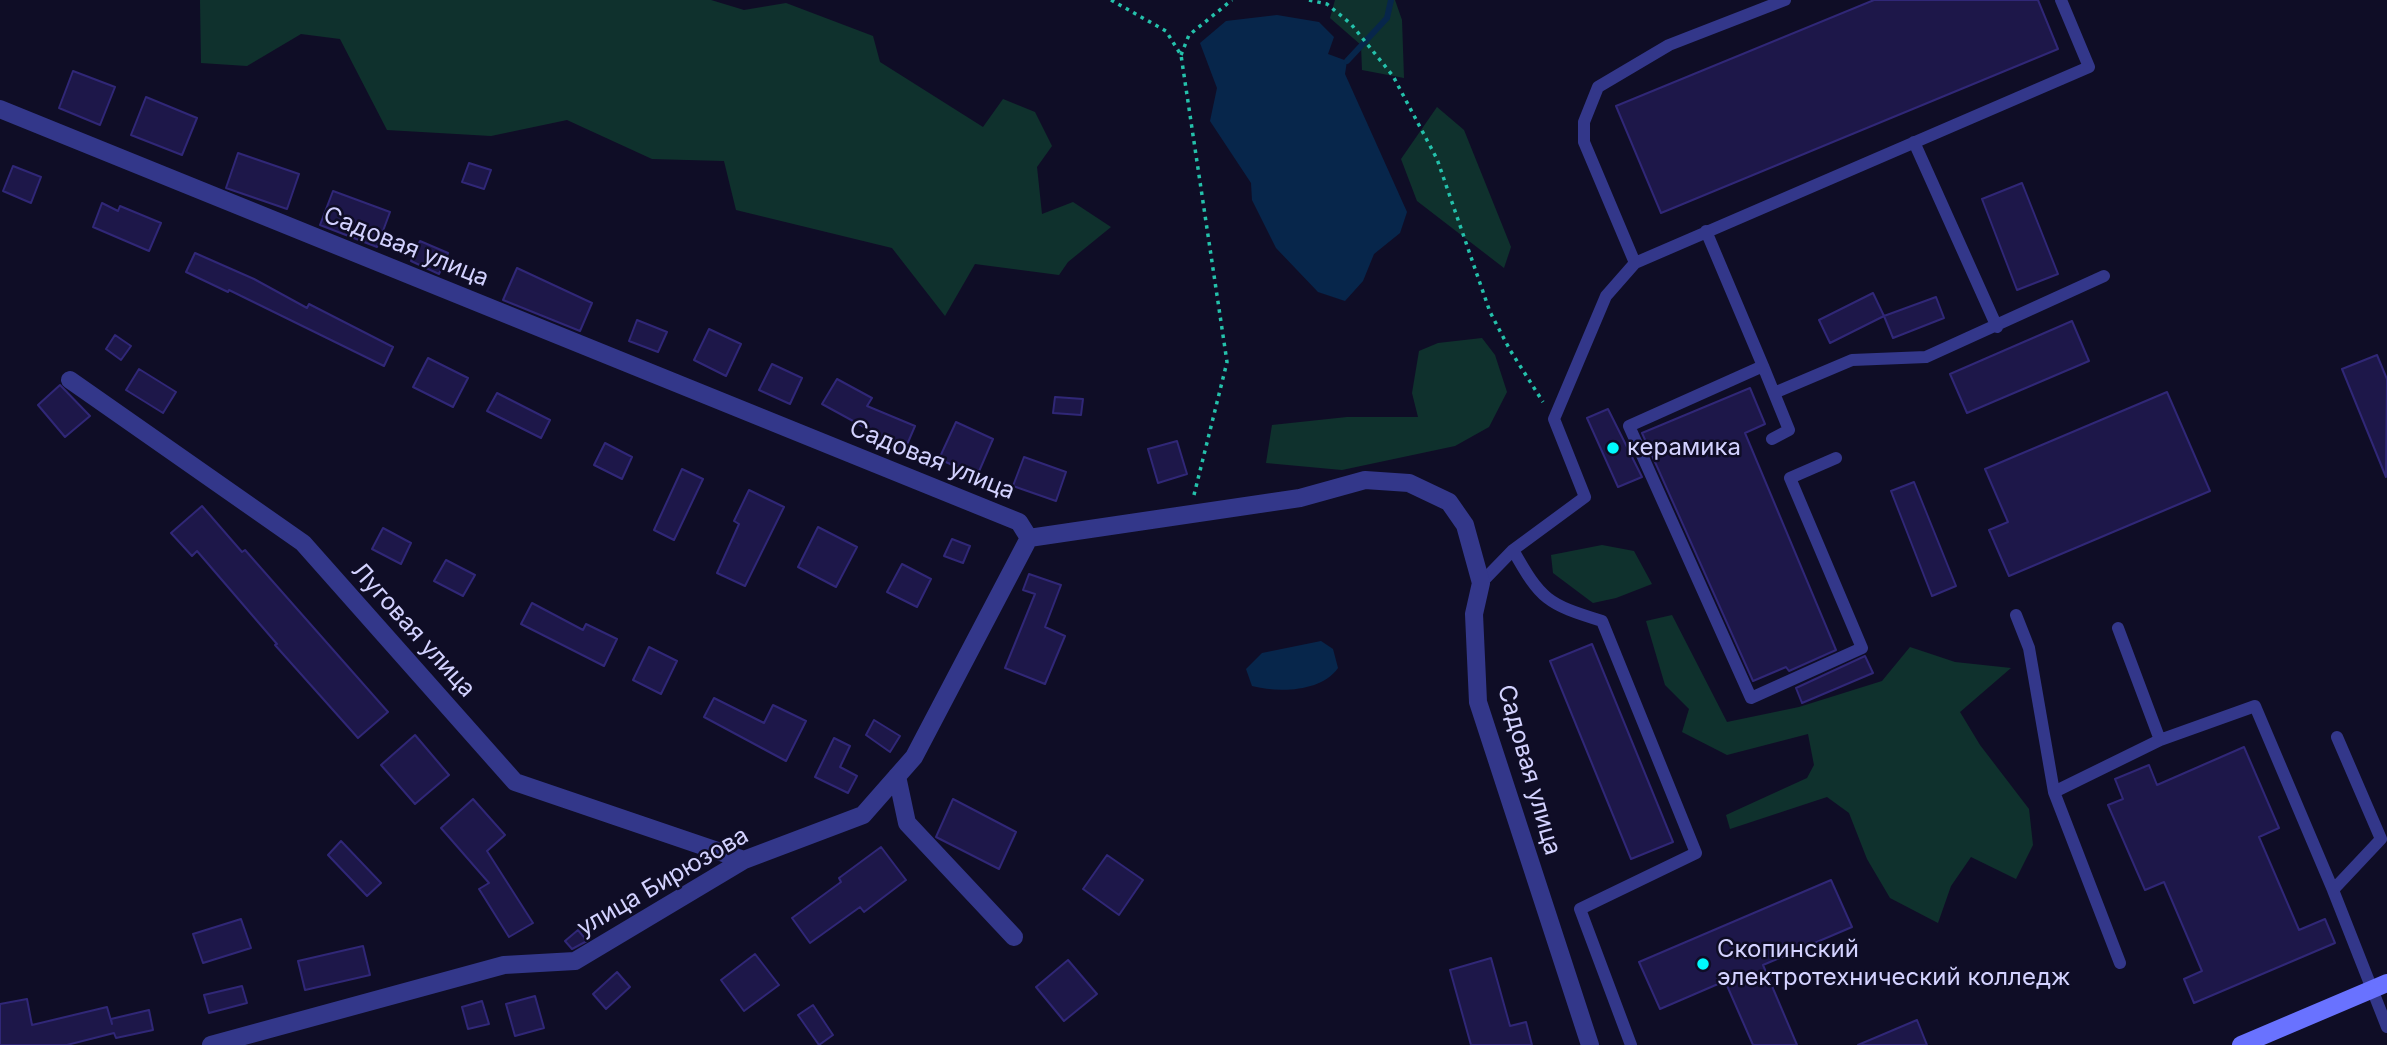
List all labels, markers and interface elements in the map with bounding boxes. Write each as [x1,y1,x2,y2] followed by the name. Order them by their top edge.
[319,201,493,293] street label: Садовая улица
[845,414,1019,506] street label: Садовая улица
[1627,434,1741,462] place label: керамика
[1605,440,1621,456] marker: керамика
[345,557,481,703] street label: Луговая улица
[1491,682,1567,858] street label: Садовая улица
[572,821,754,943] street label: улица Бирюзова
[1717,936,2070,992] place label: Скопинский электротехнический колледж
[1695,956,1711,972] marker: Скопинский электротехнический колледж

